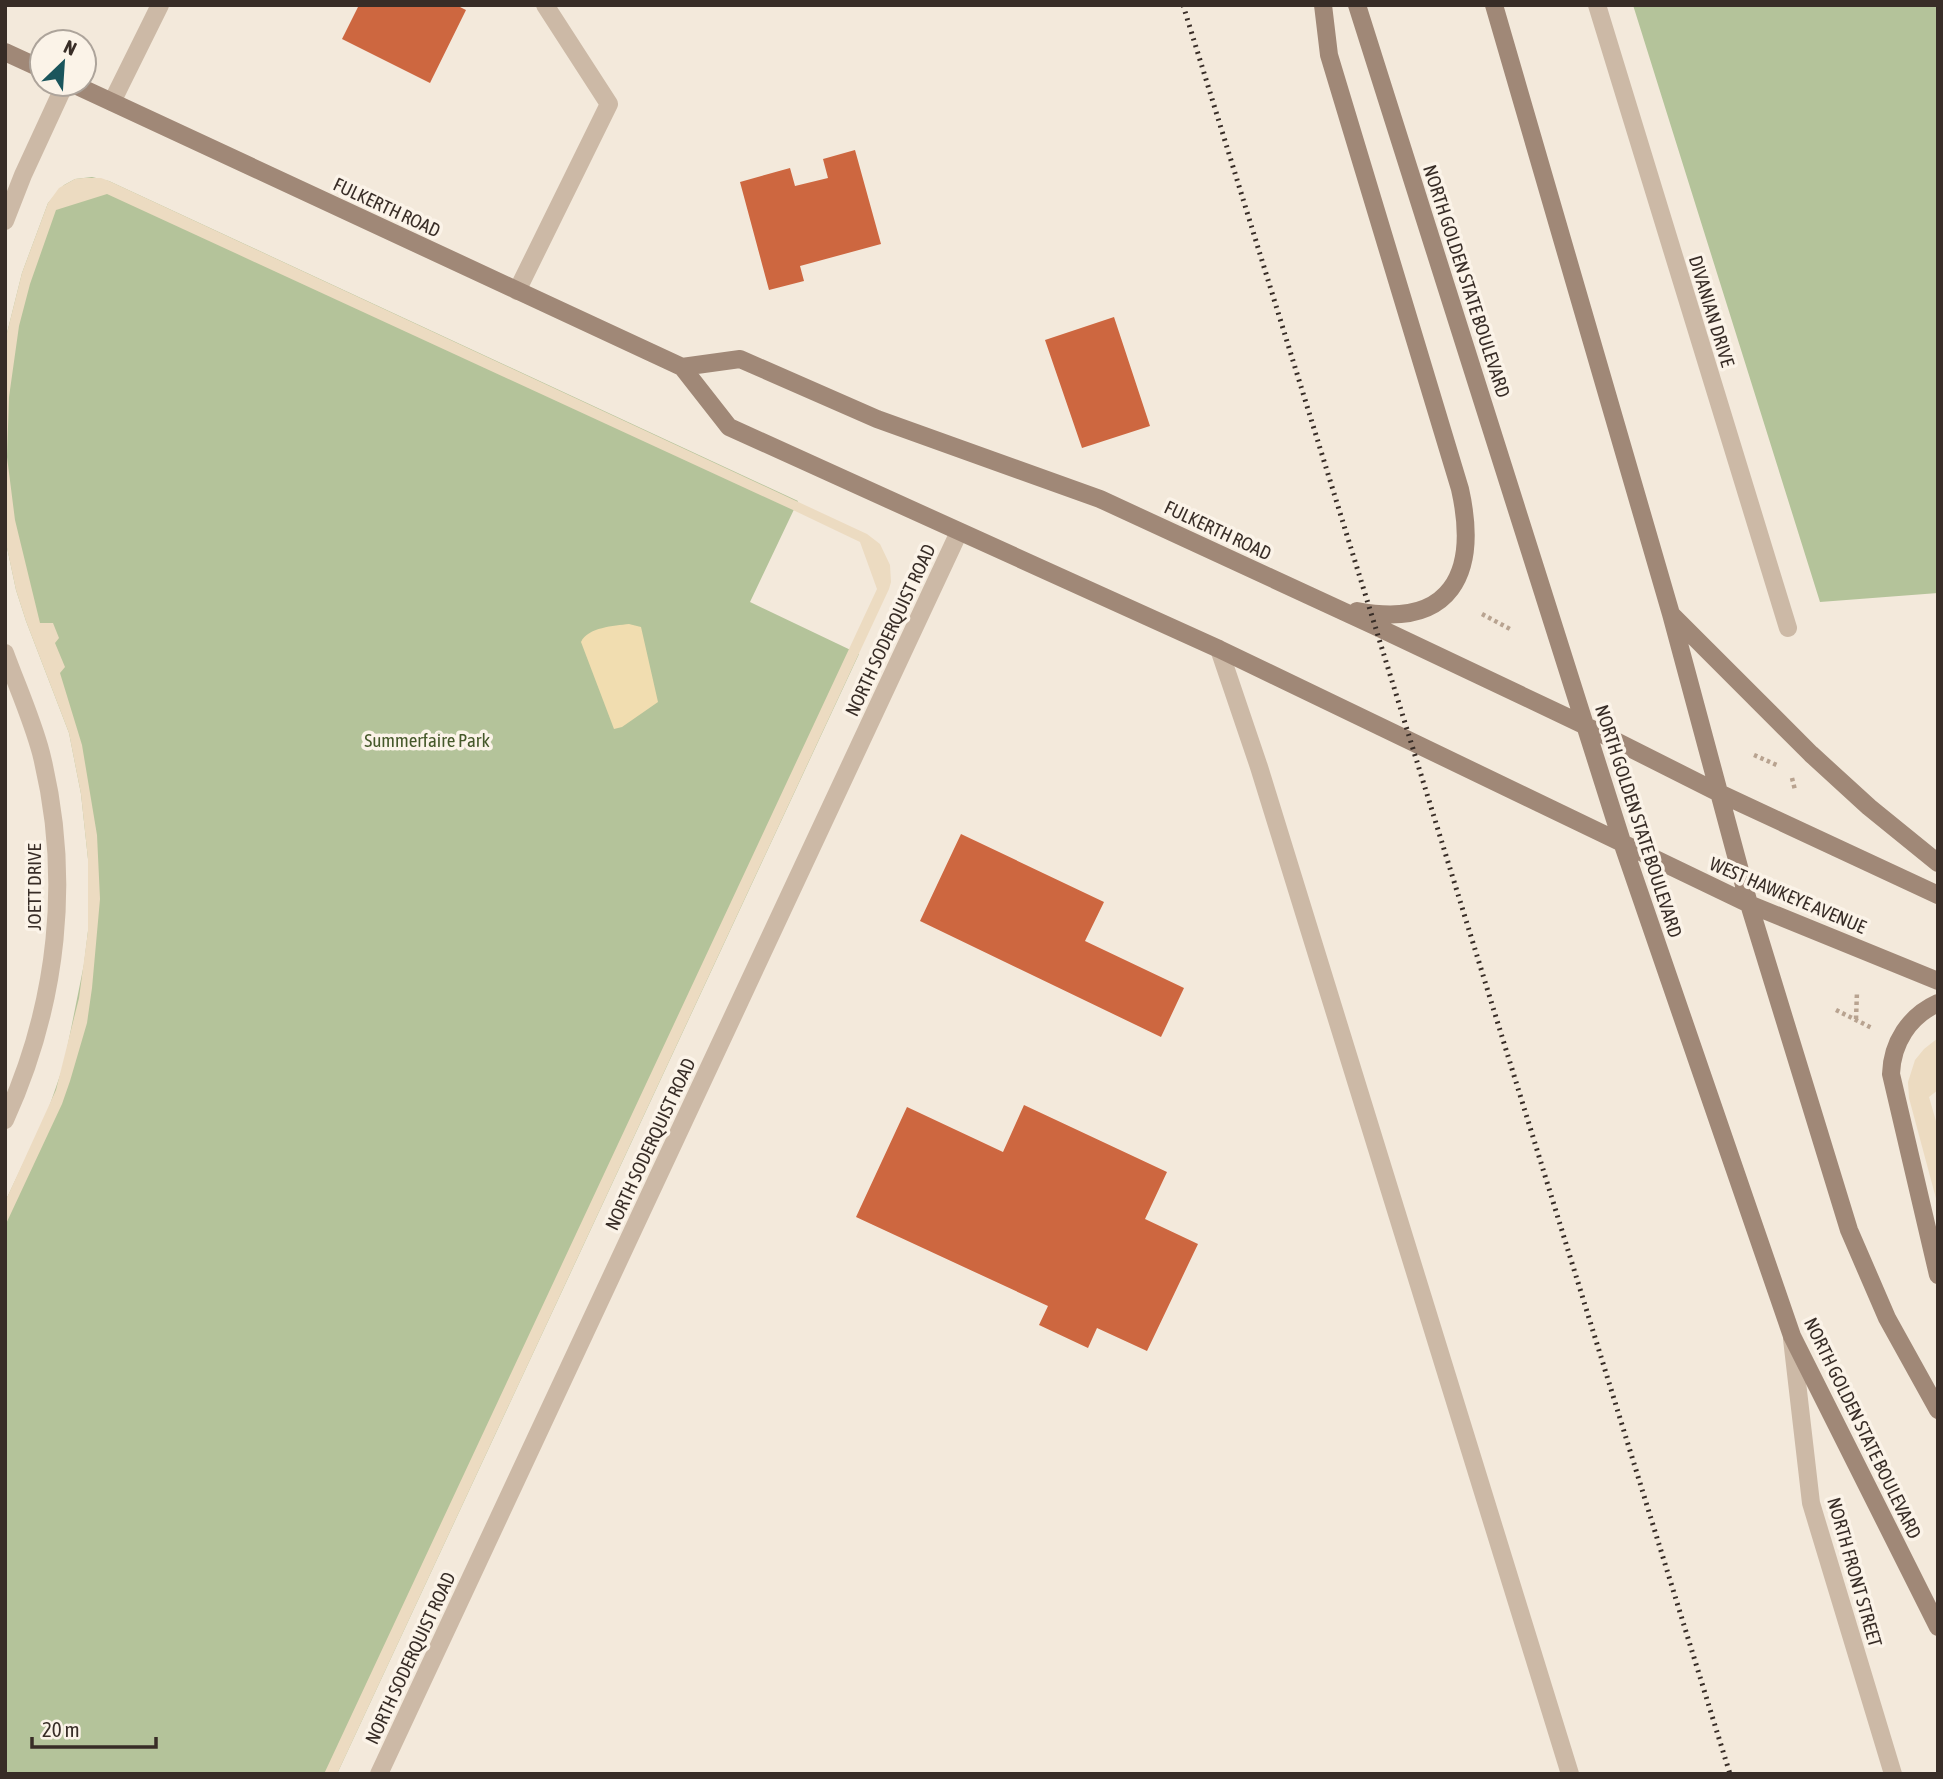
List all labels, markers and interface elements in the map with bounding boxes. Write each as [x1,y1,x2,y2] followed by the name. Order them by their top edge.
[28,28,98,98] north arrow
[60,35,80,60] text: N
[1419,162,1515,400] street label: NORTH GOLDEN STATE BOULEVARD
[330,173,444,241] street label: FULKERTH ROAD
[1685,253,1739,369] street label: DIVANIAN DRIVE
[1161,496,1275,564] street label: FULKERTH ROAD
[840,540,940,720] street label: NORTH SODERQUIST ROAD
[1591,702,1687,940] street label: NORTH GOLDEN STATE BOULEVARD
[364,729,490,751] park label: Summerfaire Park
[23,844,45,930] street label: JOETT DRIVE
[1706,852,1870,938] street label: WEST HAWKEYE AVENUE
[600,1054,700,1234] street label: NORTH SODERQUIST ROAD
[1800,1314,1926,1542] street label: NORTH GOLDEN STATE BOULEVARD
[1823,1495,1887,1650] street label: NORTH FRONT STREET
[360,1568,460,1748] street label: NORTH SODERQUIST ROAD
[32,1706,156,1750] scale bar
[42,1717,80,1741] text: 20 m

